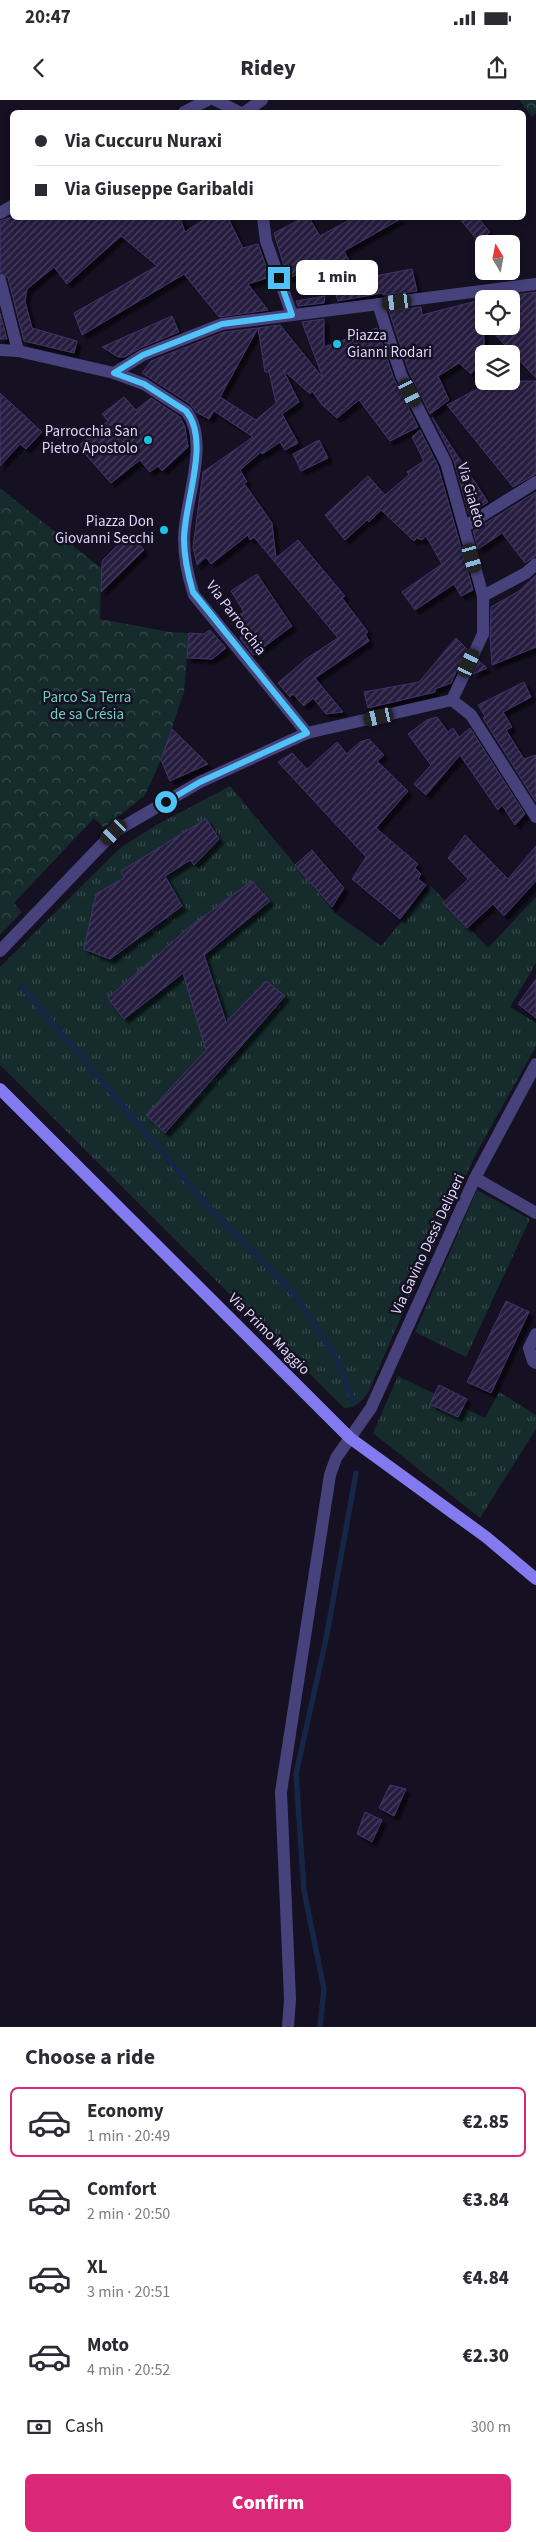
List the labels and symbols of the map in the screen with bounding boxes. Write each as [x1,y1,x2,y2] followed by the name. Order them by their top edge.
[475,235,520,280] north arrow
[296,260,379,296] callout: 1 min
[268,267,290,289] route end
[381,293,412,311] car
[347,325,432,363] place label: Piazza Gianni Rodari
[331,338,343,350] marker: Piazza Gianni Rodari
[396,376,423,410] car
[42,421,138,459] place label: Parrocchia San Pietro Apostolo
[142,434,154,446] marker: Parrocchia San Pietro Apostolo
[452,460,490,530] street label: Via Gialeto
[55,511,154,549] place label: Piazza Don Giovanni Secchi
[158,524,170,536] marker: Piazza Don Giovanni Secchi
[460,542,483,574] car
[201,576,271,660] street label: Via Parrocchia
[455,646,482,680] car
[43,687,131,725] park label: Parco Sa Terra de sa Crésia
[362,706,395,728] car
[155,791,177,813] route start
[98,816,129,848] car
[386,1170,470,1318] street label: Via Gavino Dessì Deliperi
[223,1288,315,1380] street label: Via Primo Maggio

